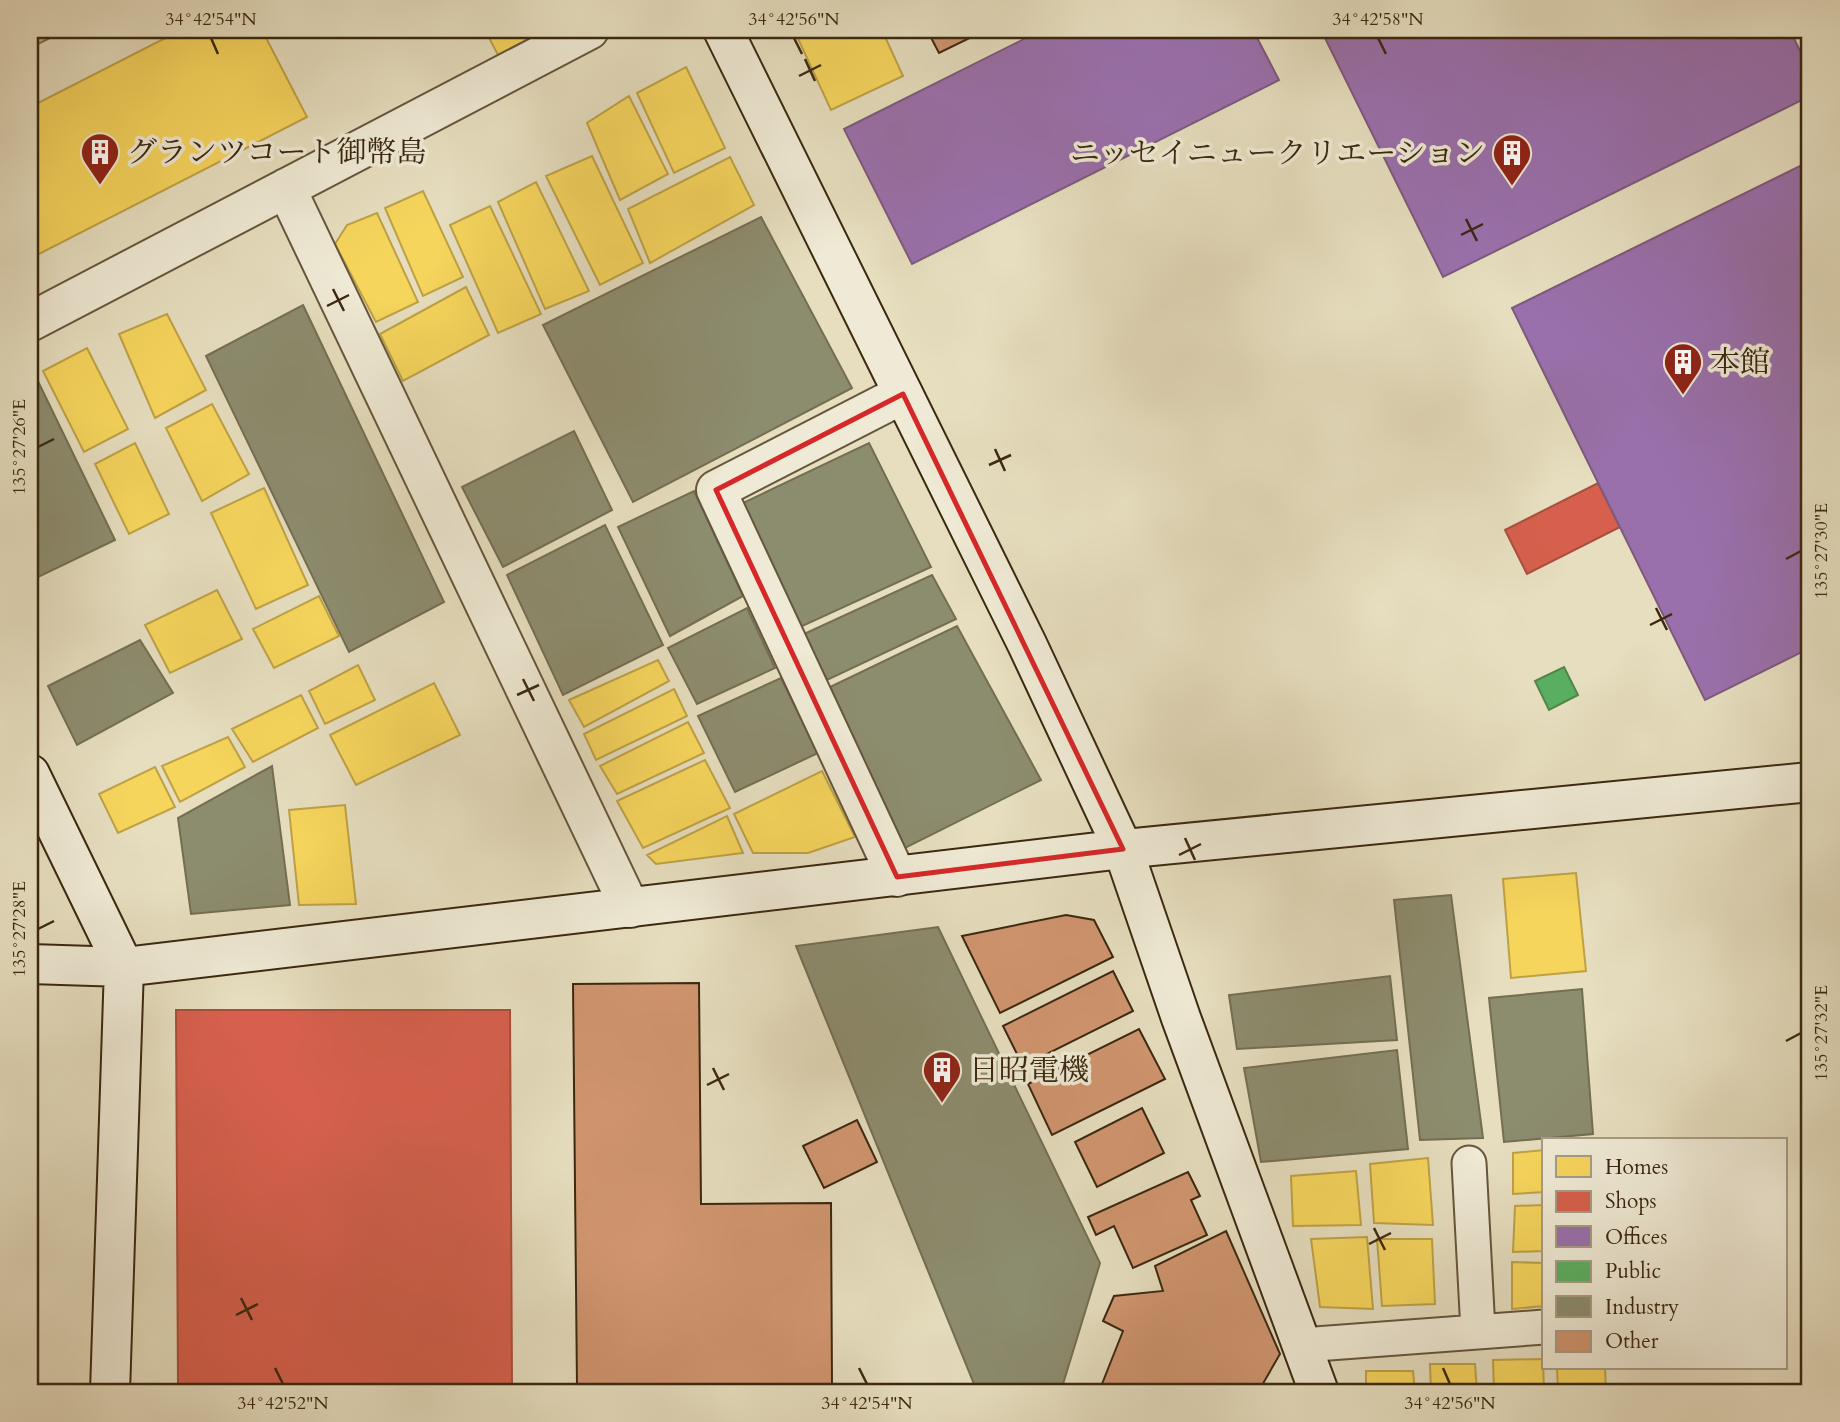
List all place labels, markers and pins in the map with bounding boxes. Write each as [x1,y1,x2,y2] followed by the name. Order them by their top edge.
[79,131,121,186] building icon: グランツコート御幣島
[127,132,426,173] place label: グランツコート御幣島
[1491,132,1533,187] building icon: ニッセイニュークリエーション
[1070,133,1485,174] place label: ニッセイニュークリエーション
[1662,341,1704,396] building icon: 本館
[1710,342,1770,383] place label: 本館
[921,1049,963,1104] building icon: 日昭電機
[969,1050,1089,1091] place label: 日昭電機

